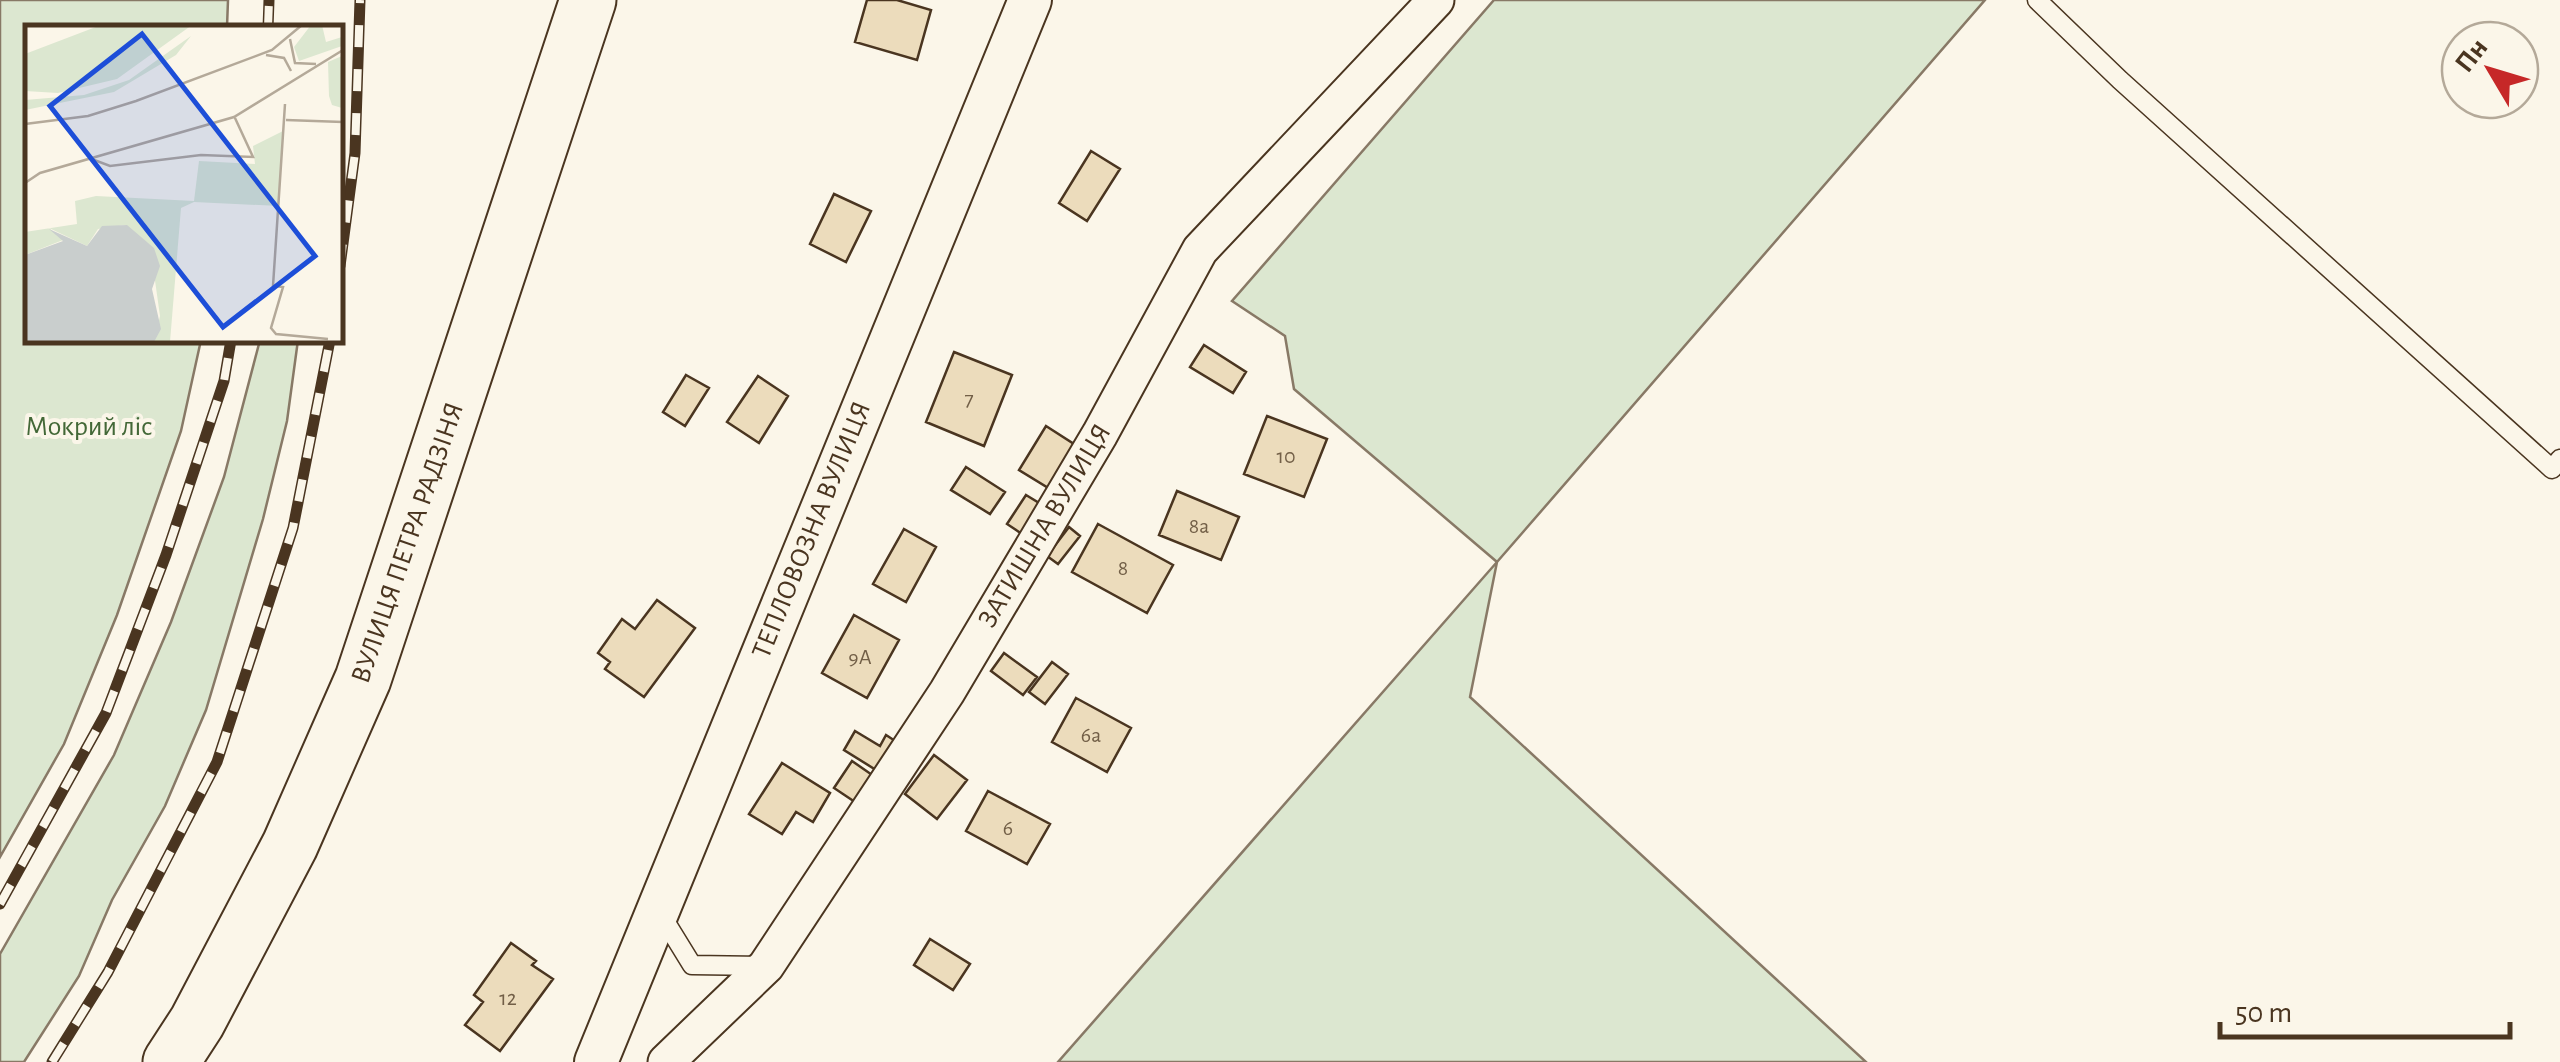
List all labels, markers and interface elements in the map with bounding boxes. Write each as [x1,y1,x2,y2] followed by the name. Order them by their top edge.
[2440,20,2540,120] north arrow
[25,25,342,342] inset map
[2450,34,2493,78] text: Пн
[964,388,974,410] house number: 7
[748,398,876,662] street label: ТЕПЛОВОЗНА ВУЛИЦЯ
[347,399,469,687] street label: ВУЛИЦЯ ПЕТРА РАДЗІНЯ
[25,413,153,441] park label: Мокрий ліс
[973,419,1117,633] street label: ЗАТИШНА ВУЛИЦЯ
[1276,445,1296,467] house number: 10
[1189,515,1209,537] house number: 8а
[1118,557,1128,579] house number: 8
[848,646,872,668] house number: 9А
[1081,724,1101,746] house number: 6а
[1003,817,1013,839] house number: 6
[2220,977,2510,1039] scale bar
[499,987,517,1009] house number: 12
[2235,998,2292,1028] text: 50 m

